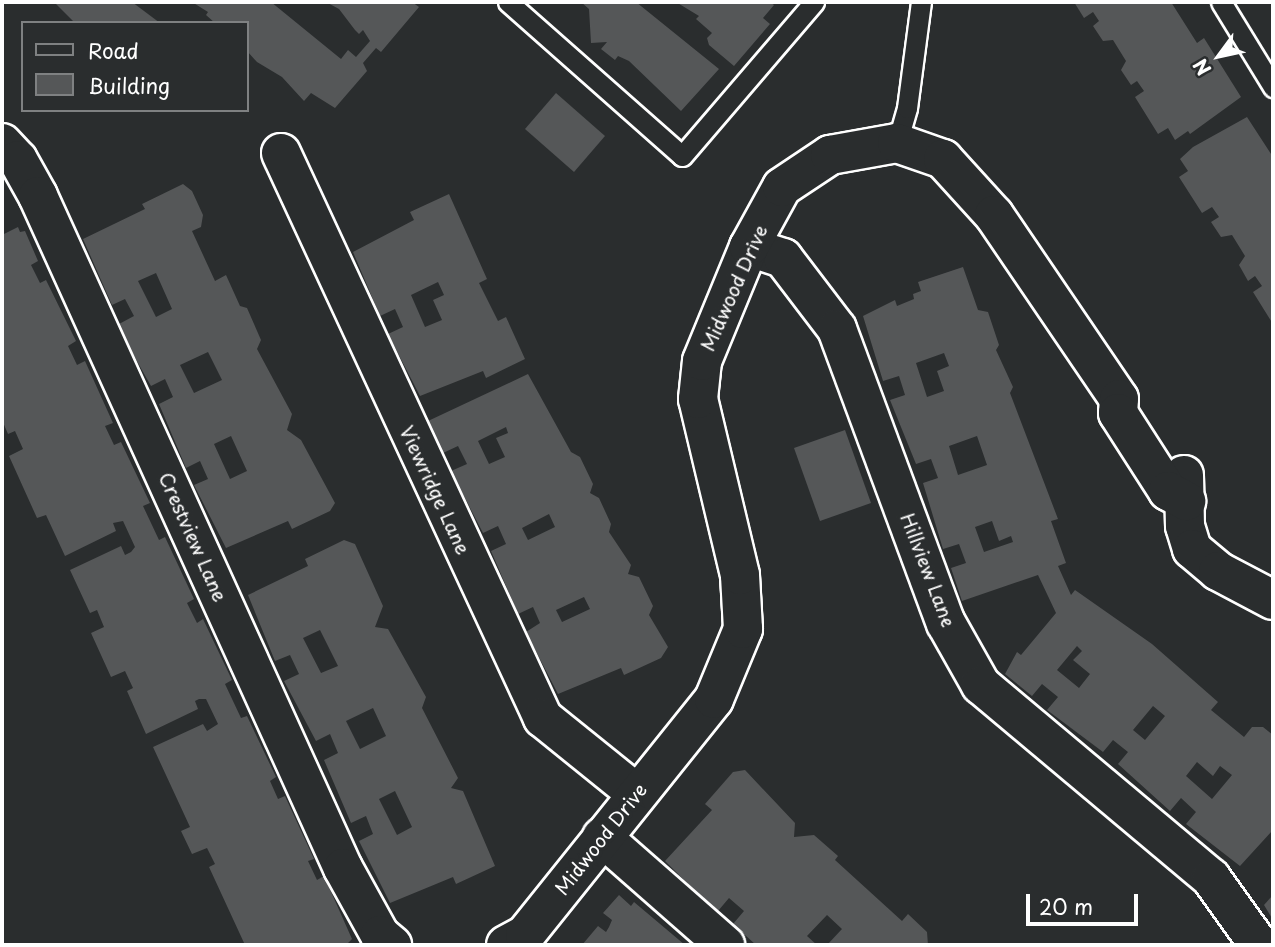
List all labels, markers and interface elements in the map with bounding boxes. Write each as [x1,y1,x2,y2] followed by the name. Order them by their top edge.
[21,21,248,112] legend
[1184,21,1254,91] north arrow
[88,34,139,66] text: Road
[1186,53,1217,81] text: N
[88,69,170,101] text: Building
[696,221,772,355] street label: Midwood Drive
[395,422,475,558] street label: Viewridge Lane
[154,469,232,605] street label: Crestview Lane
[896,510,960,630] street label: Hillview Lane
[550,778,652,900] street label: Midwood Drive
[1030,880,1142,924] scale bar
[1039,890,1093,922] text: 20 m

